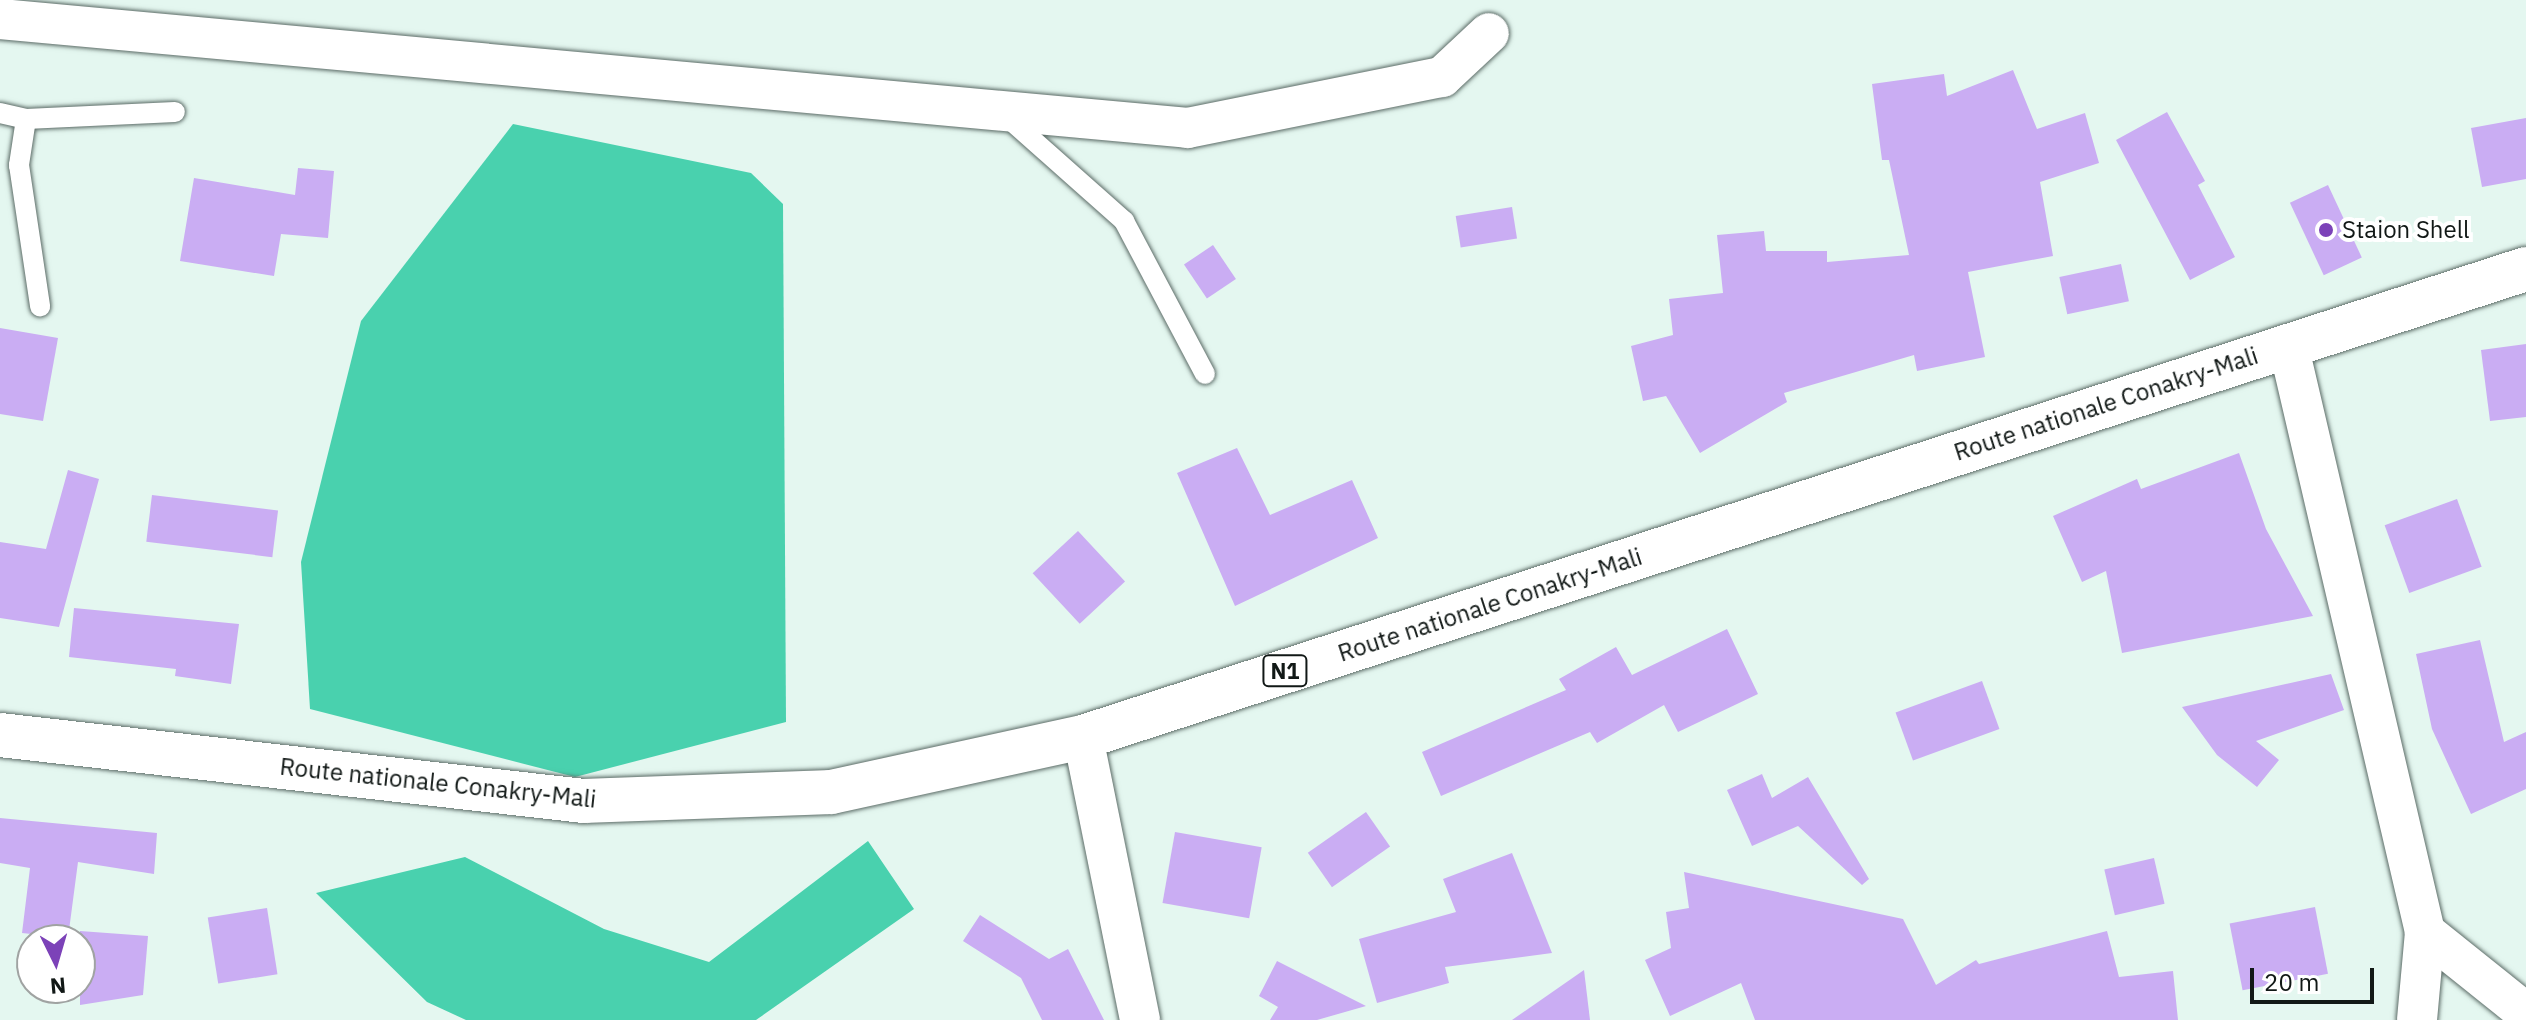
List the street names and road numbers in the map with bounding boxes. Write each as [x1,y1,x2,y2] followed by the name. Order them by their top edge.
[1950,341,2262,467] street label: Route nationale Conakry-Mali
[1334,542,1646,668] street label: Route nationale Conakry-Mali
[1261,653,1309,689] road number: N1
[278,752,598,814] street label: Route nationale Conakry-Mali

